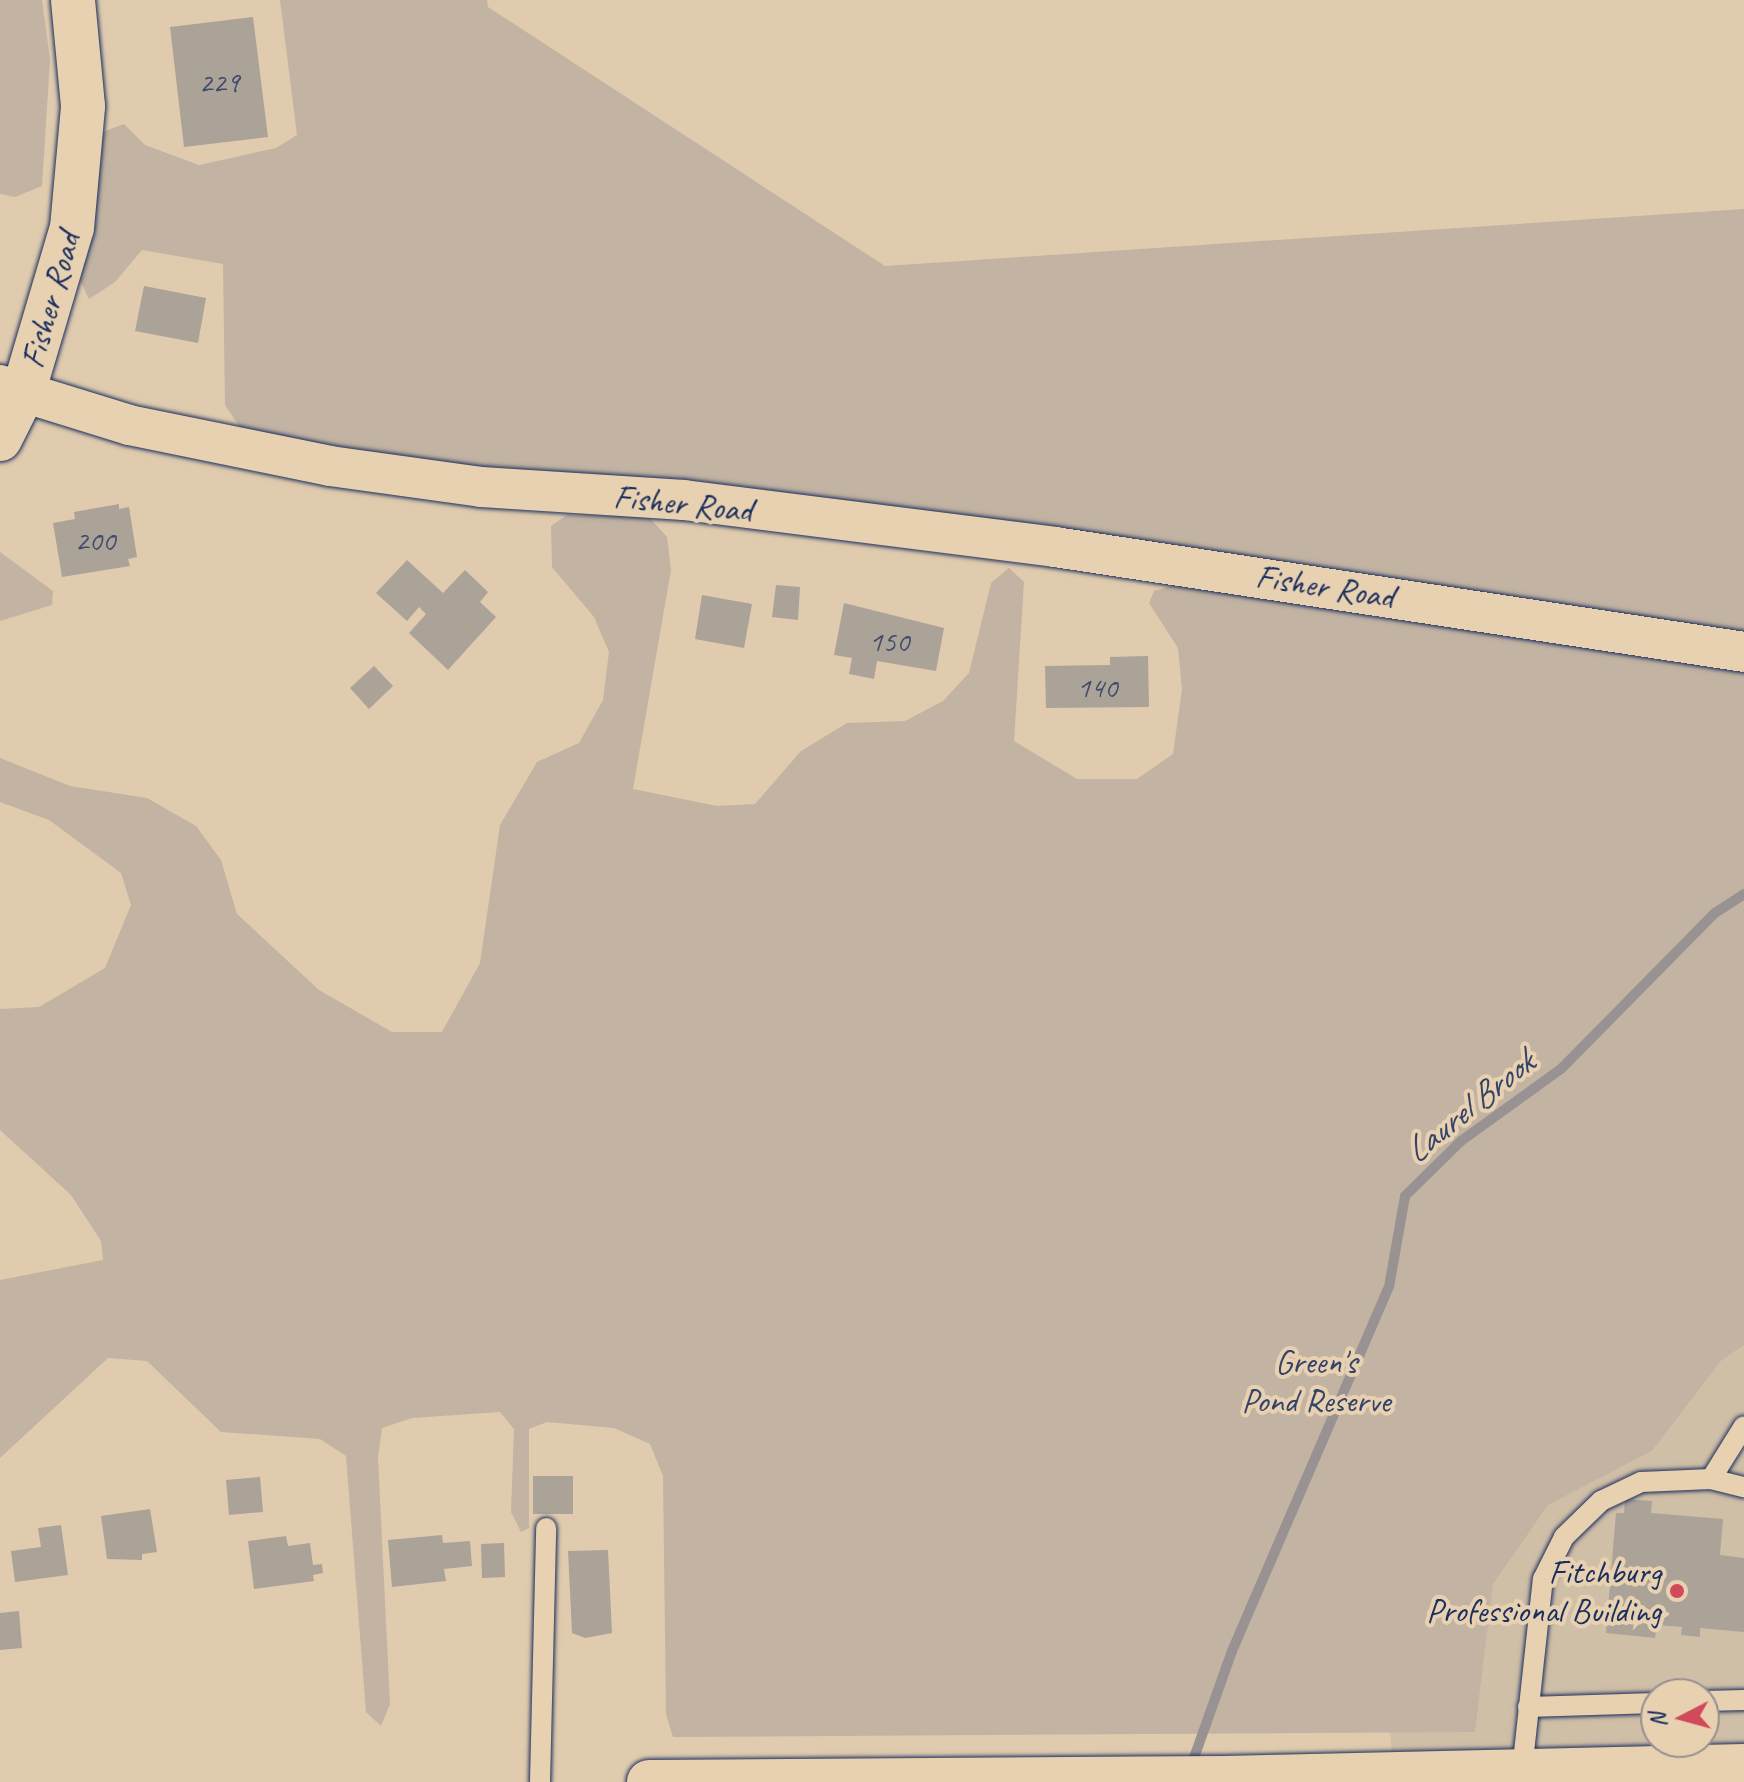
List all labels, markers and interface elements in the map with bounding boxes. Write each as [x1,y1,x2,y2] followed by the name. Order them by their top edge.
[199,64,239,100] house number: 229
[11,228,89,372] street label: Fisher Road
[612,476,754,530] street label: Fisher Road
[75,522,115,558] house number: 200
[1254,555,1396,617] street label: Fisher Road
[869,623,909,659] house number: 150
[1077,669,1117,705] house number: 140
[1396,1042,1542,1172] water label: Laurel Brook
[1241,1341,1391,1420] park label: Green's Pond Reserve
[1426,1551,1661,1630] place label: Fitchburg Professional Building
[1668,1582,1686,1600] marker: Fitchburg Professional Building
[1640,1678,1720,1758] north arrow
[1643,1712,1673,1729] text: N

